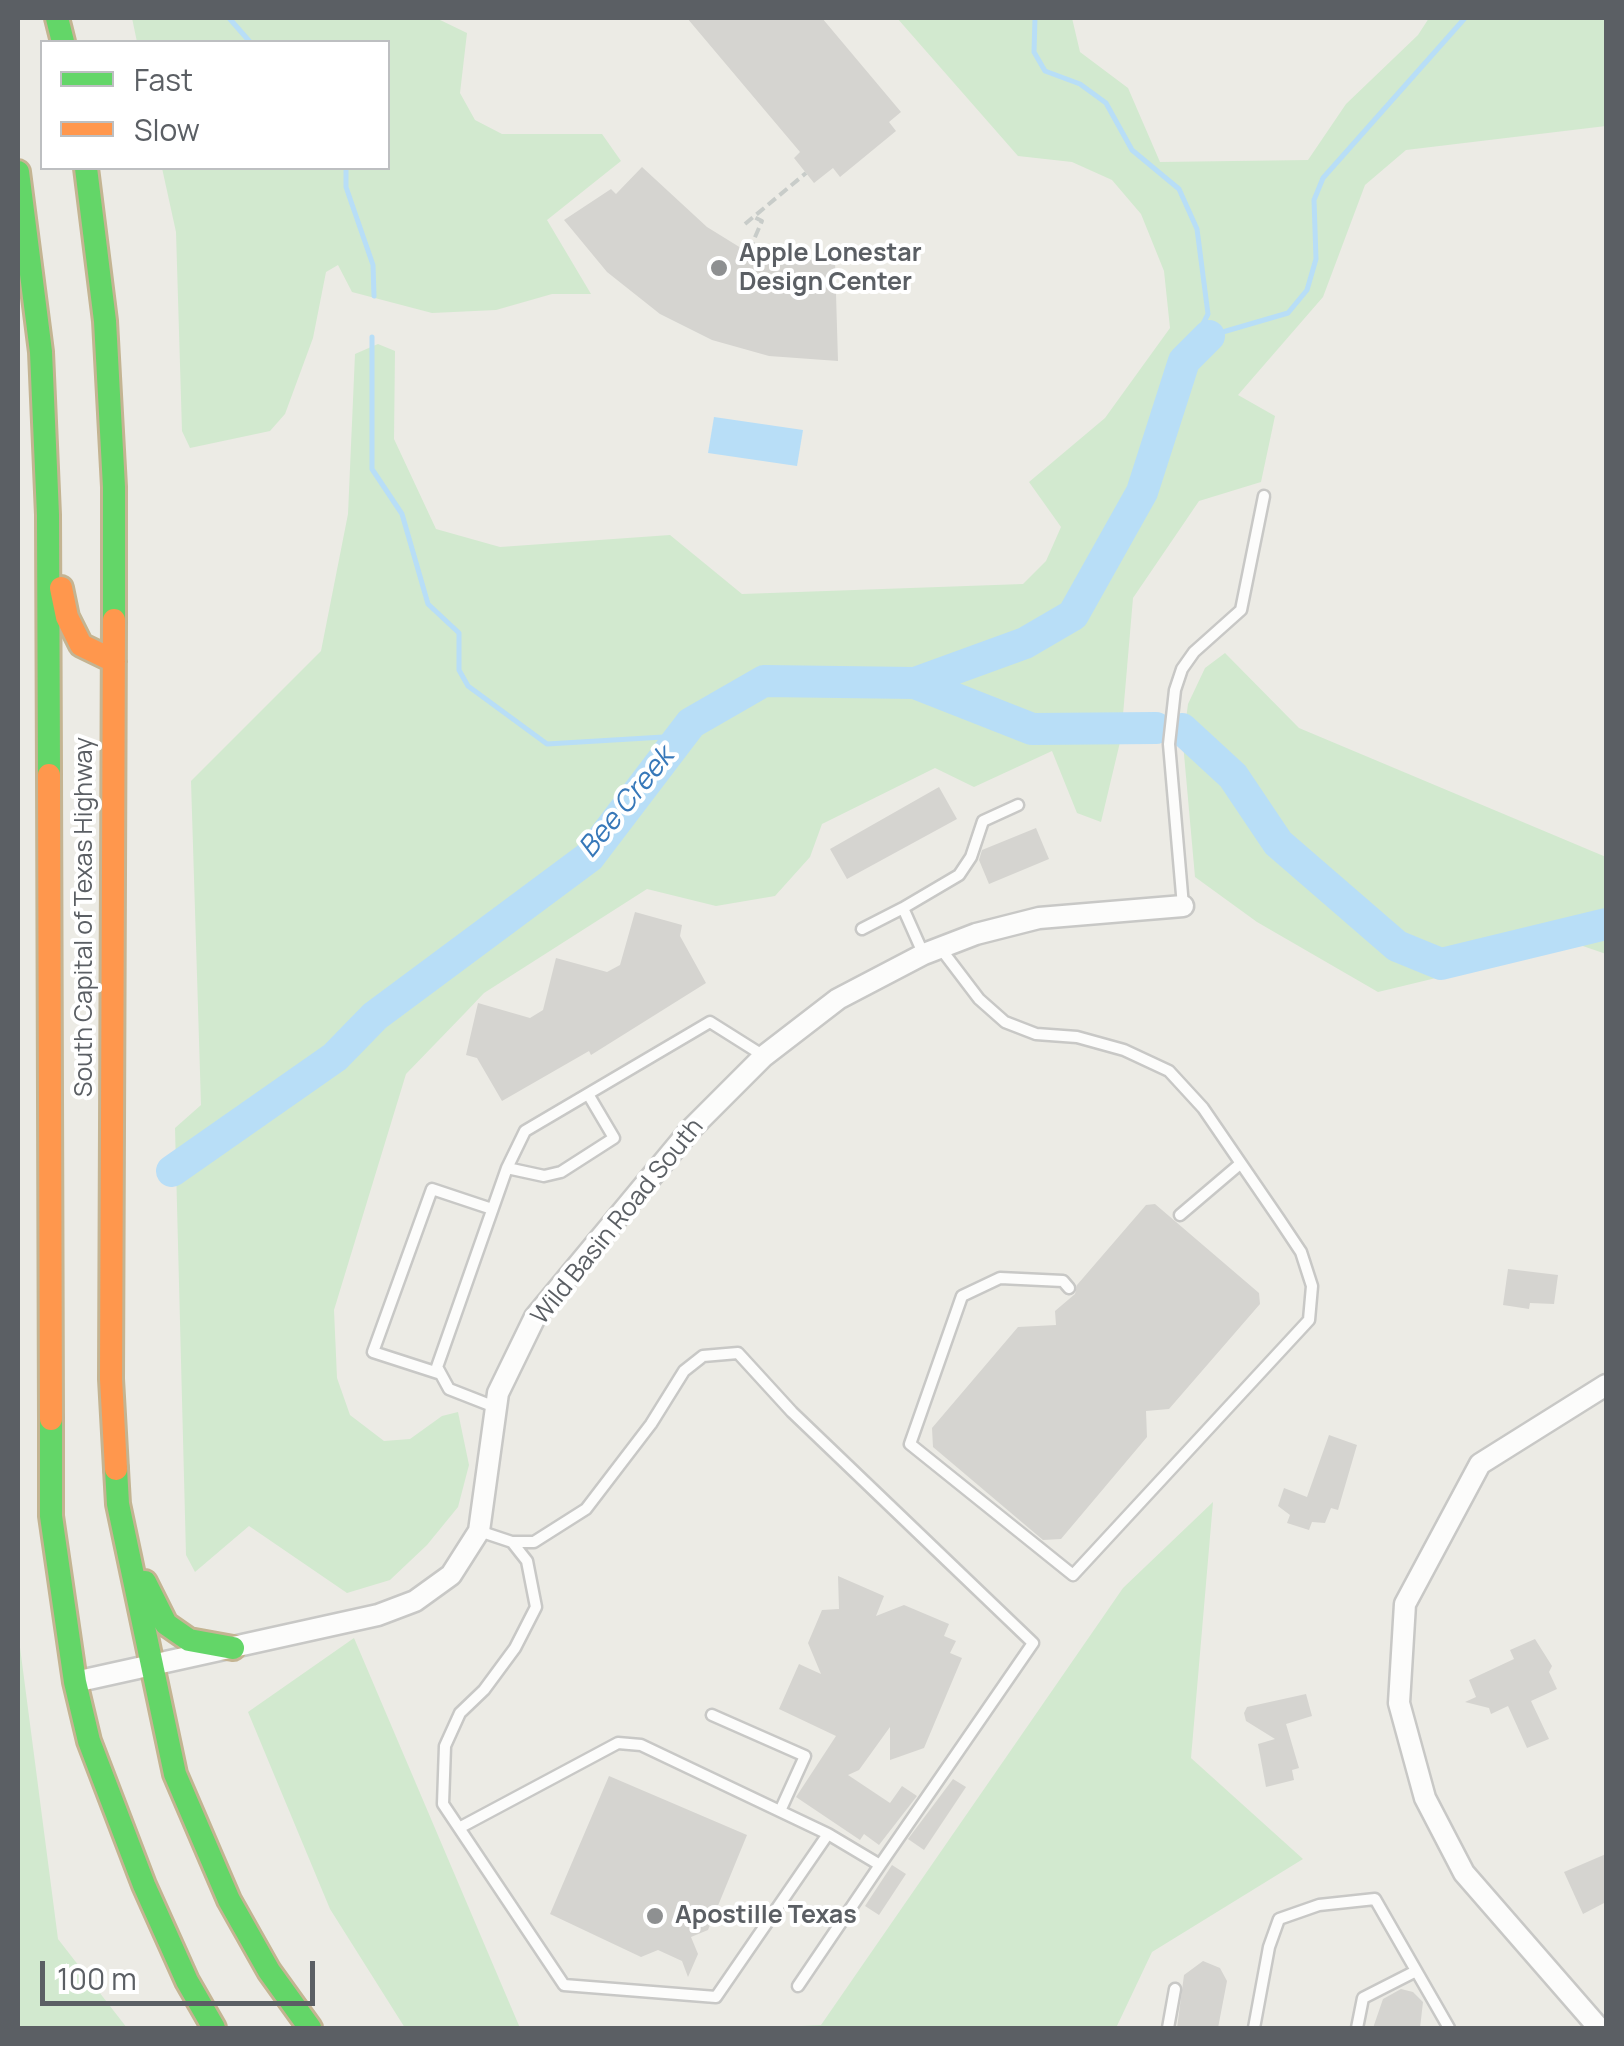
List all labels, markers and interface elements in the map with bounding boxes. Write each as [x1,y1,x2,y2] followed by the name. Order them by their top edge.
[40,40,390,170] legend
[134,59,193,100] text: Fast
[134,109,200,150] text: Slow
[739,239,922,298] place label: Apple Lonestar Design Center
[708,257,730,279] marker: Apple Lonestar Design Center
[70,737,100,1097] street label: South Capital of Texas Highway
[572,741,682,865] water label: Bee Creek
[526,1113,710,1331] street label: Wild Basin Road South
[675,1901,857,1931] place label: Apostille Texas
[644,1905,666,1927] marker: Apostille Texas
[45,1941,320,2003] scale bar
[57,1958,137,1999] text: 100 m

